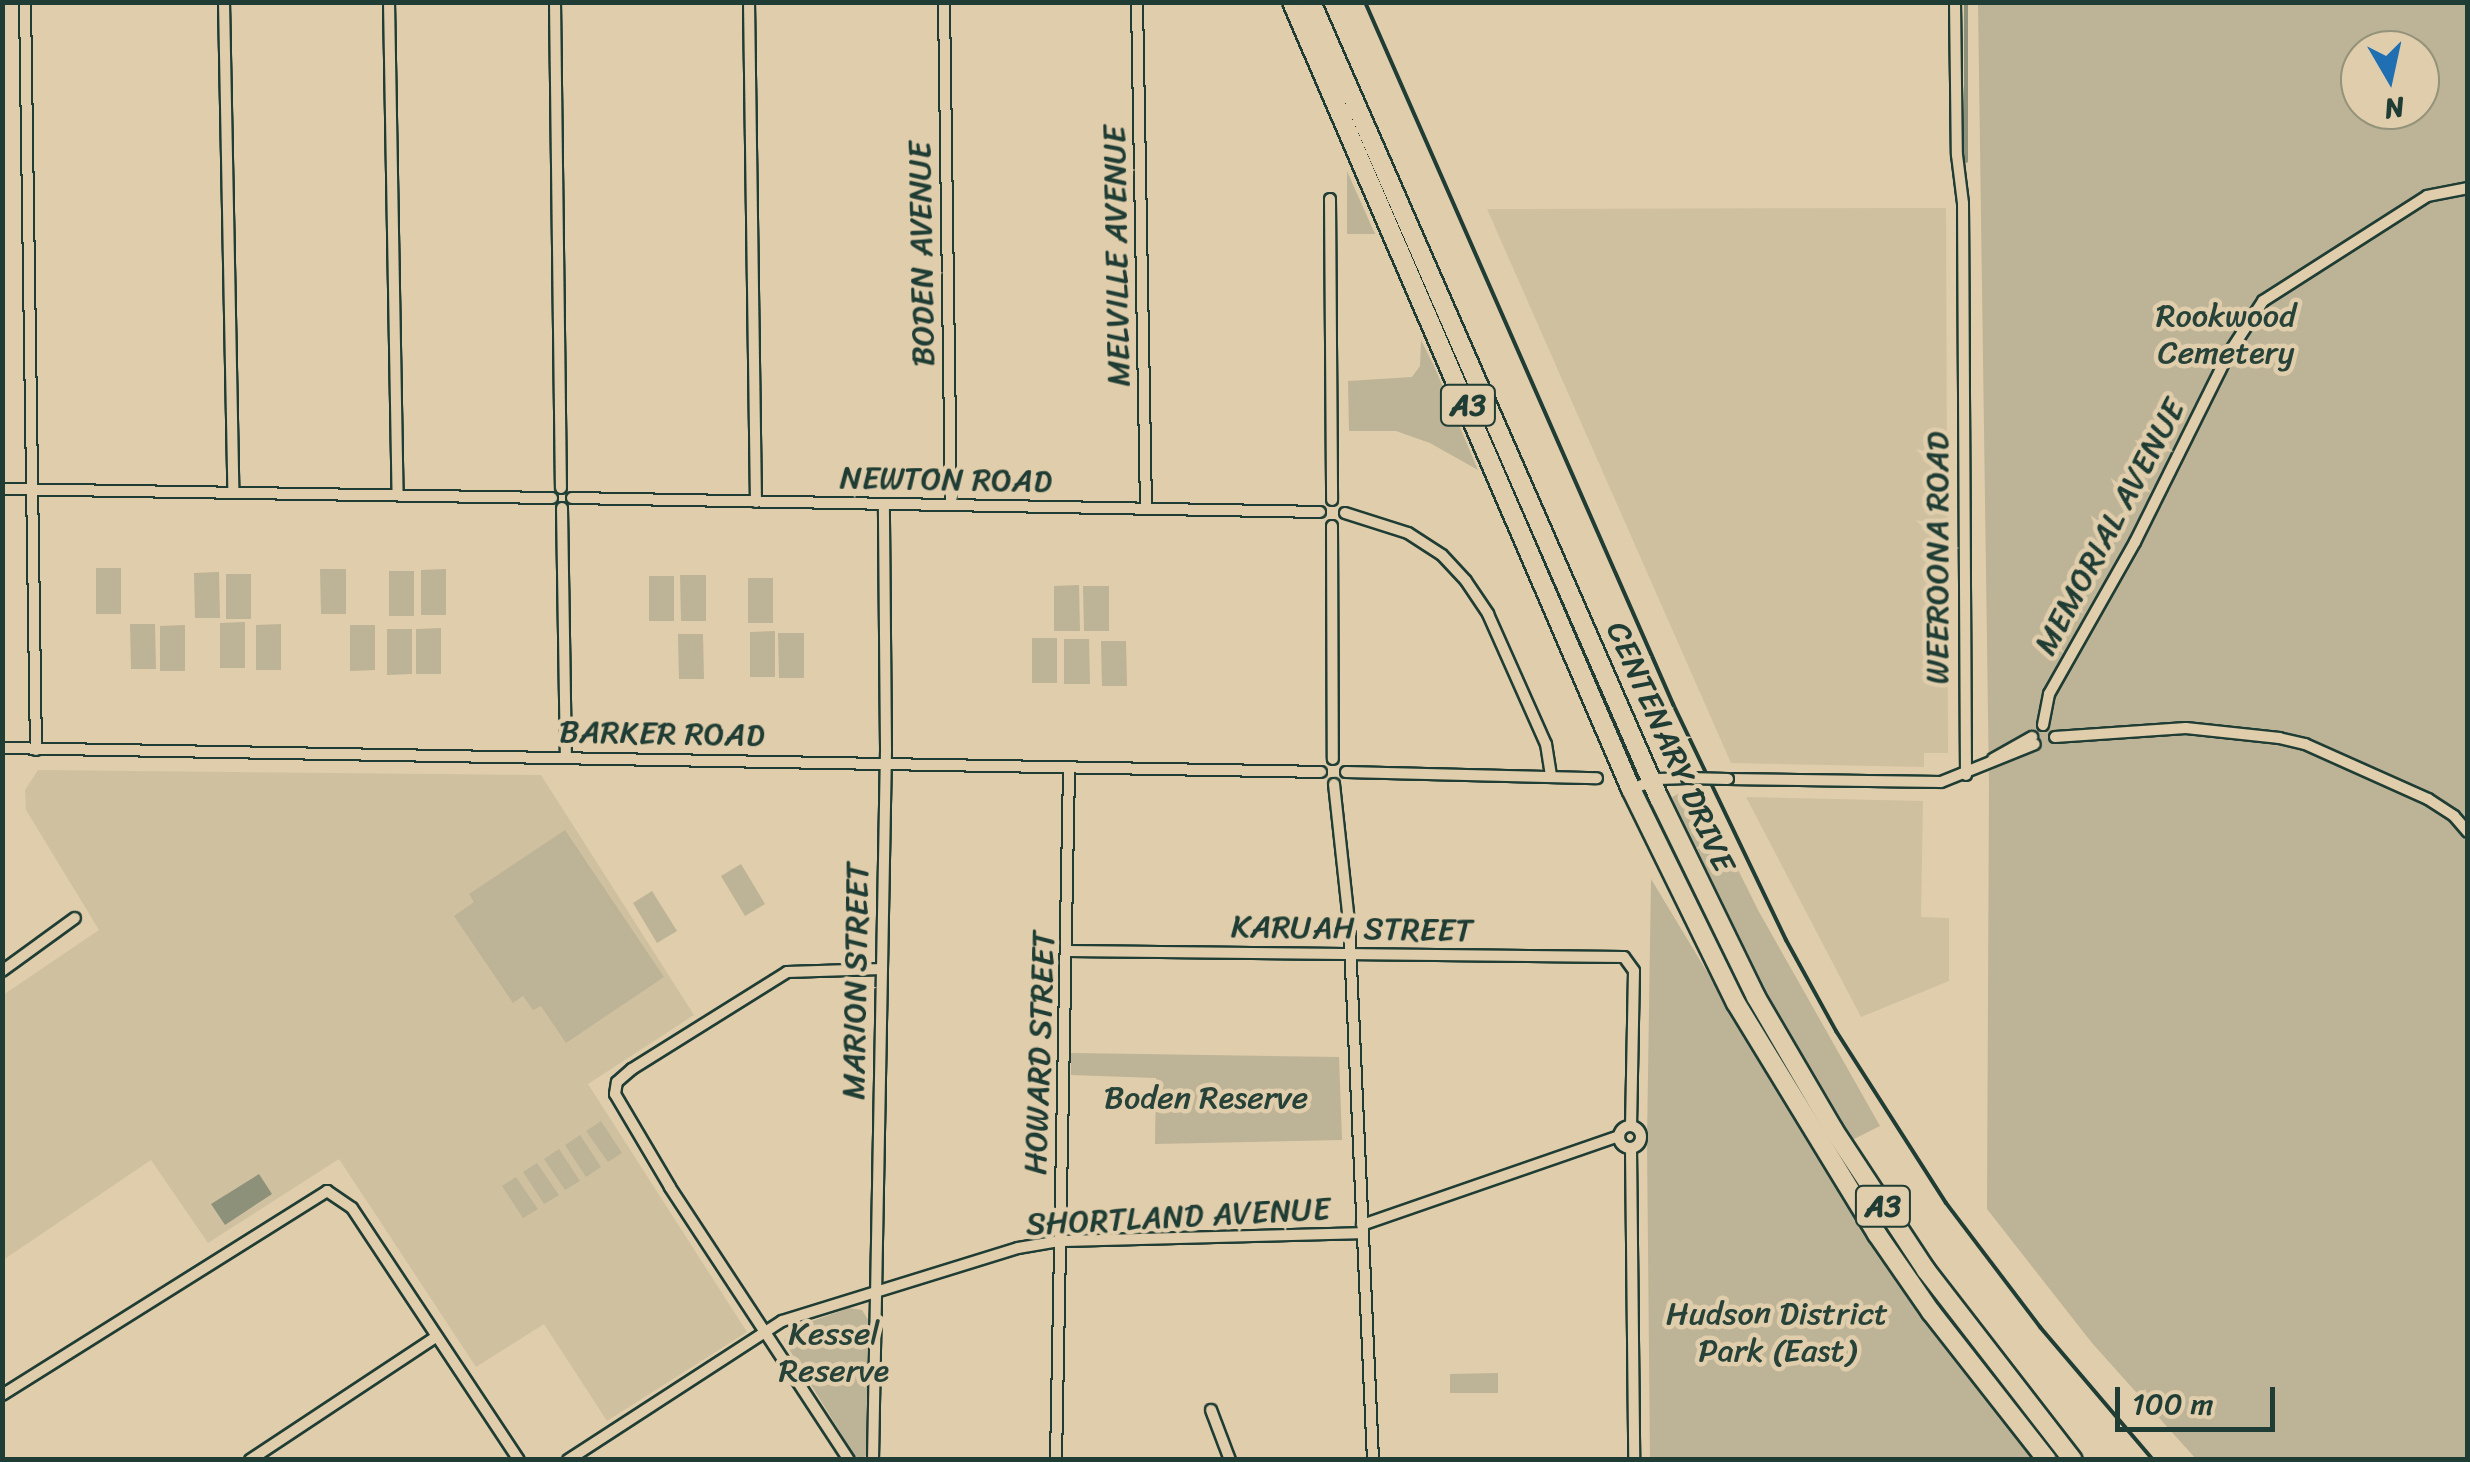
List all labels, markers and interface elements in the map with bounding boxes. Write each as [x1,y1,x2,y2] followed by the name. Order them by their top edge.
[2340,30,2440,130] north arrow
[2381,82,2408,134] text: N
[1096,125,1138,387] street label: MELVILLE AVENUE
[901,140,943,368] street label: BODEN AVENUE
[2156,298,2296,373] park label: Rookwood Cemetery
[1438,380,1498,430] road number: A3
[2027,393,2193,661] street label: MEMORIAL AVENUE
[1919,432,1957,684] street label: WEEROONA ROAD
[840,459,1052,501] street label: NEWTON ROAD
[1597,616,1743,878] street label: CENTENARY DRIVE
[559,713,765,755] street label: BARKER ROAD
[835,862,877,1100] street label: MARION STREET
[1231,908,1473,950] street label: KARUAH STREET
[1017,930,1063,1176] street label: HOWARD STREET
[1103,1079,1309,1117] park label: Boden Reserve
[1853,1181,1913,1231] road number: A3
[1025,1190,1331,1244] street label: SHORTLAND AVENUE
[1666,1296,1888,1371] park label: Hudson District Park (East)
[779,1316,889,1391] park label: Kessel Reserve
[2120,1367,2280,1429] scale bar
[2132,1377,2214,1431] text: 100 m

